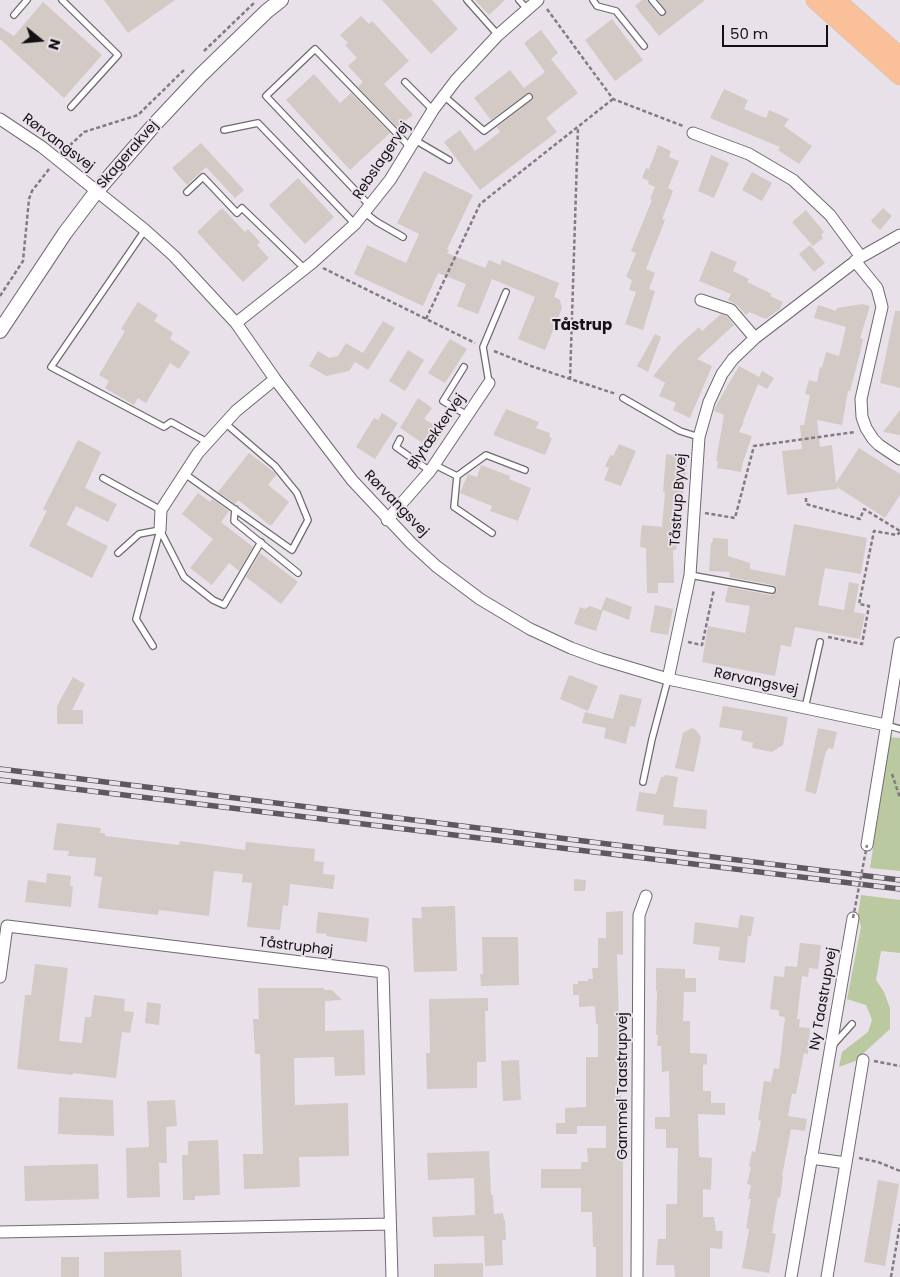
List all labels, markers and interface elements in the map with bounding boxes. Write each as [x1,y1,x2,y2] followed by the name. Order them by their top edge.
[15,15,65,65] north arrow
[725,15,831,47] scale bar
[730,23,768,44] text: 50 m
[43,36,65,52] text: N
[19,110,97,176] street label: Rørvangsvej
[94,117,162,193] street label: Skagerakvej
[350,119,414,203] street label: Rebslagervej
[552,317,612,335] district label: Tåstrup
[405,391,469,473] street label: Blytækkervej
[667,453,691,547] street label: Tåstrup Byvej
[360,467,432,541] street label: Rørvangsvej
[712,665,800,699] street label: Rørvangsvej
[258,934,334,960] street label: Tåstruphøj
[807,946,841,1052] street label: Ny Taastrupvej
[615,1012,631,1160] street label: Gammel Taastrupvej

